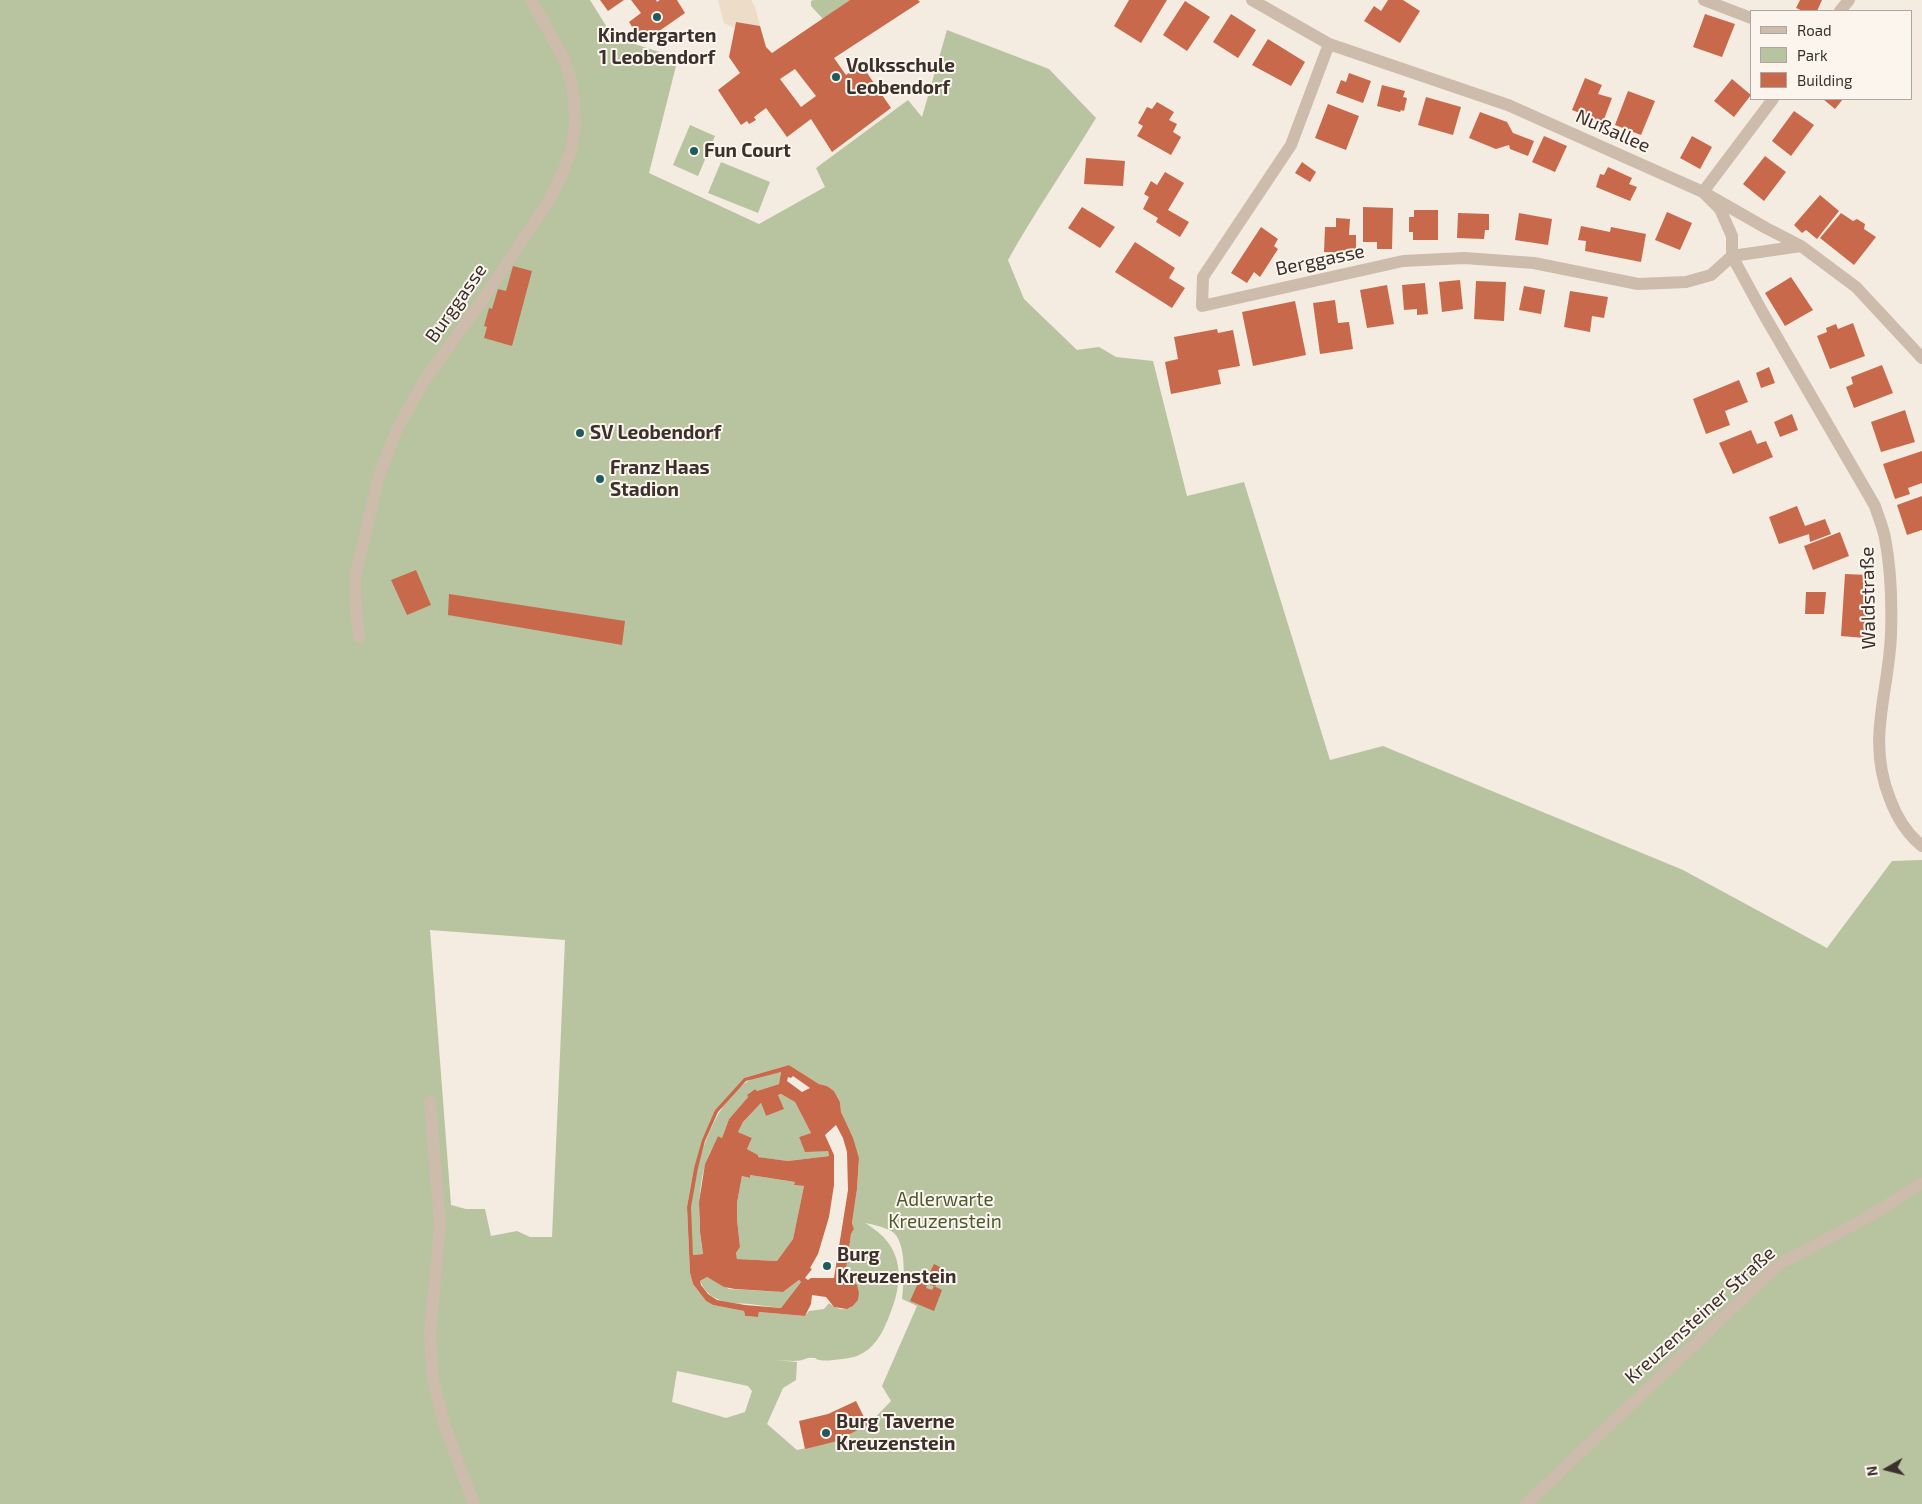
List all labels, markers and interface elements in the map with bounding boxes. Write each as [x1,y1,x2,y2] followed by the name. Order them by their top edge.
[1750,10,1912,100] legend
[651,11,663,23] marker: Kindergarten 1 Leobendorf
[1797,21,1832,39] text: Road
[598,25,716,69] place label: Kindergarten 1 Leobendorf
[1797,46,1828,64] text: Park
[846,55,955,99] place label: Volksschule Leobendorf
[830,71,842,83] marker: Volksschule Leobendorf
[1797,71,1852,89] text: Building
[1572,104,1654,158] street label: Nußallee
[704,140,791,162] place label: Fun Court
[688,145,700,157] marker: Fun Court
[1273,239,1367,281] street label: Berggasse
[421,259,491,347] street label: Burggasse
[590,422,721,444] place label: SV Leobendorf
[574,427,586,439] marker: SV Leobendorf
[610,457,710,501] place label: Franz Haas Stadion
[594,473,606,485] marker: Franz Haas Stadion
[1856,546,1880,650] street label: Waldstraße
[888,1189,1002,1233] park label: Adlerwarte Kreuzenstein
[1620,1242,1780,1388] street label: Kreuzensteiner Straße
[837,1244,956,1288] place label: Burg Kreuzenstein
[821,1260,833,1272] marker: Burg Kreuzenstein
[836,1411,955,1455] place label: Burg Taverne Kreuzenstein
[820,1427,832,1439] marker: Burg Taverne Kreuzenstein
[1862,1444,1912,1494] north arrow
[1863,1465,1881,1477] text: N

